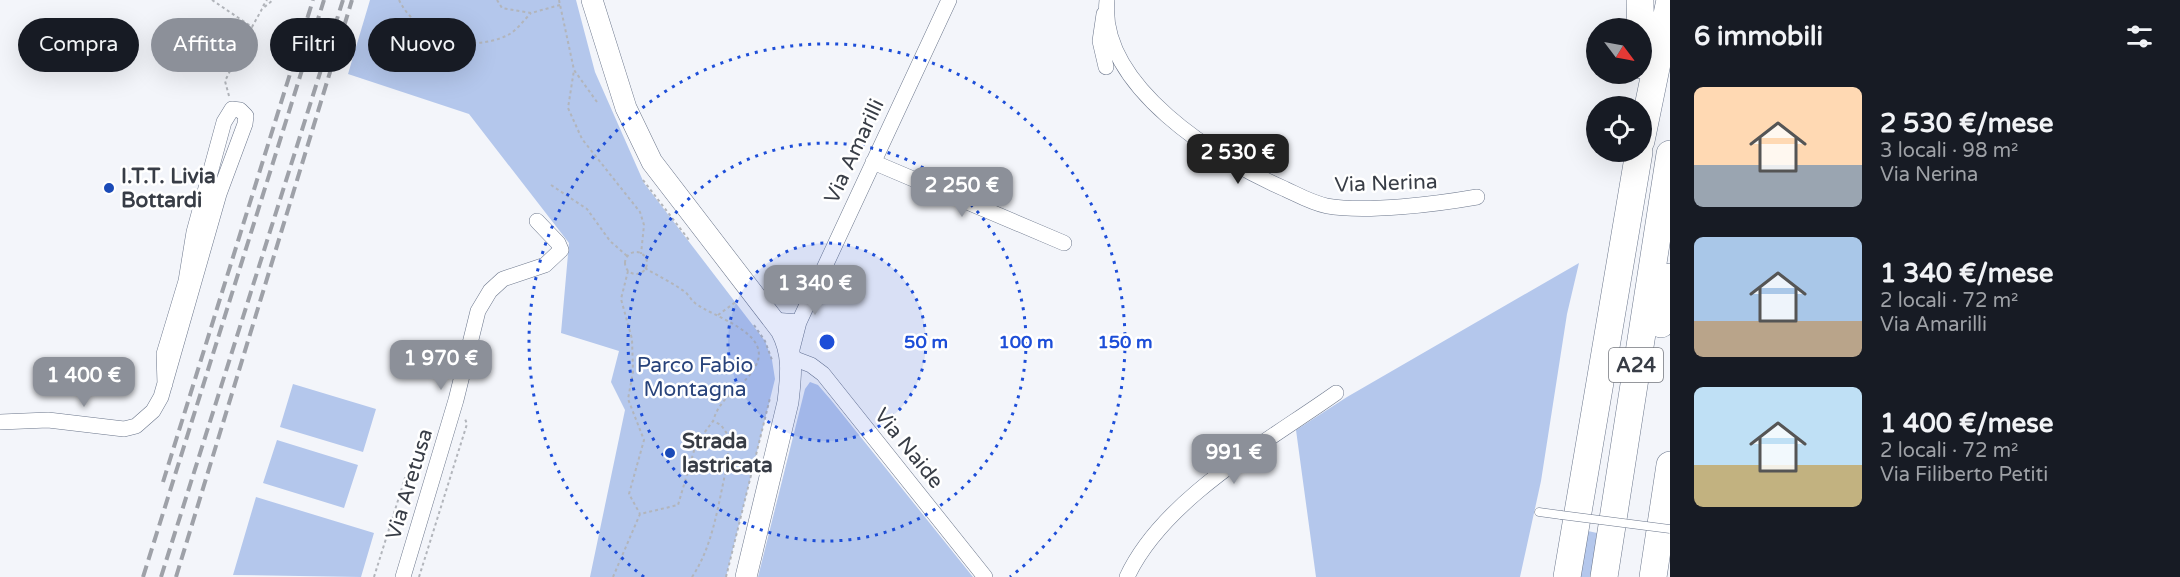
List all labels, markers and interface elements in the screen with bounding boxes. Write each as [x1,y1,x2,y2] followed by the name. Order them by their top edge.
[18,18,139,72] chip: Compra
[151,18,258,72] chip: Affitta
[270,18,356,72] chip: Filtri
[368,18,476,72] chip: Nuovo
[1586,18,1652,84] north arrow
[1586,18,1652,162] map controls
[2123,20,2156,53] icon: filters
[1694,21,1823,52] text: 6 immobili
[819,95,890,207] street label: Via Amarilli
[1586,96,1652,162] button: locate
[1880,108,2053,139] text: 2 530 €/mese
[1742,111,1814,183] icon: home
[1183,134,1293,185] pin: 2 530 €
[1880,139,2018,163] text: 3 locali · 98 m²
[1201,141,1275,165] text: 2 530 €
[1880,163,1978,187] text: Via Nerina
[121,164,216,213] place label: I.T.T. Livia Bottardi
[907,167,1017,218] pin: 2 250 €
[1334,169,1438,198] street label: Via Nerina
[925,174,999,198] text: 2 250 €
[102,181,116,195] marker: I.T.T. Livia Bottardi
[1880,258,2053,289] text: 1 340 €/mese
[1742,261,1814,333] icon: home
[760,265,870,316] pin: 1 340 €
[778,272,852,296] text: 1 340 €
[1880,289,2018,313] text: 2 locali · 72 m²
[1880,313,1987,337] text: Via Amarilli
[904,331,948,353] text: 50 m
[998,331,1054,353] text: 100 m
[1097,331,1153,353] text: 150 m
[817,332,837,352] centre of rings
[386,340,496,391] pin: 1 970 €
[404,347,478,371] text: 1 970 €
[1609,348,1663,382] road number: A24
[637,353,753,402] park label: Parco Fabio Montagna
[29,357,139,408] pin: 1 400 €
[47,364,121,388] text: 1 400 €
[869,403,949,494] street label: Via Naide
[1880,408,2053,439] text: 1 400 €/mese
[1742,411,1814,483] icon: home
[381,426,438,543] street label: Via Aretusa
[682,429,773,478] place label: Strada lastricata
[1192,434,1276,485] pin: 991 €
[1880,439,2018,463] text: 2 locali · 72 m²
[1206,441,1262,465] text: 991 €
[663,446,677,460] marker: Strada lastricata
[1880,463,2048,487] text: Via Filiberto Petiti

